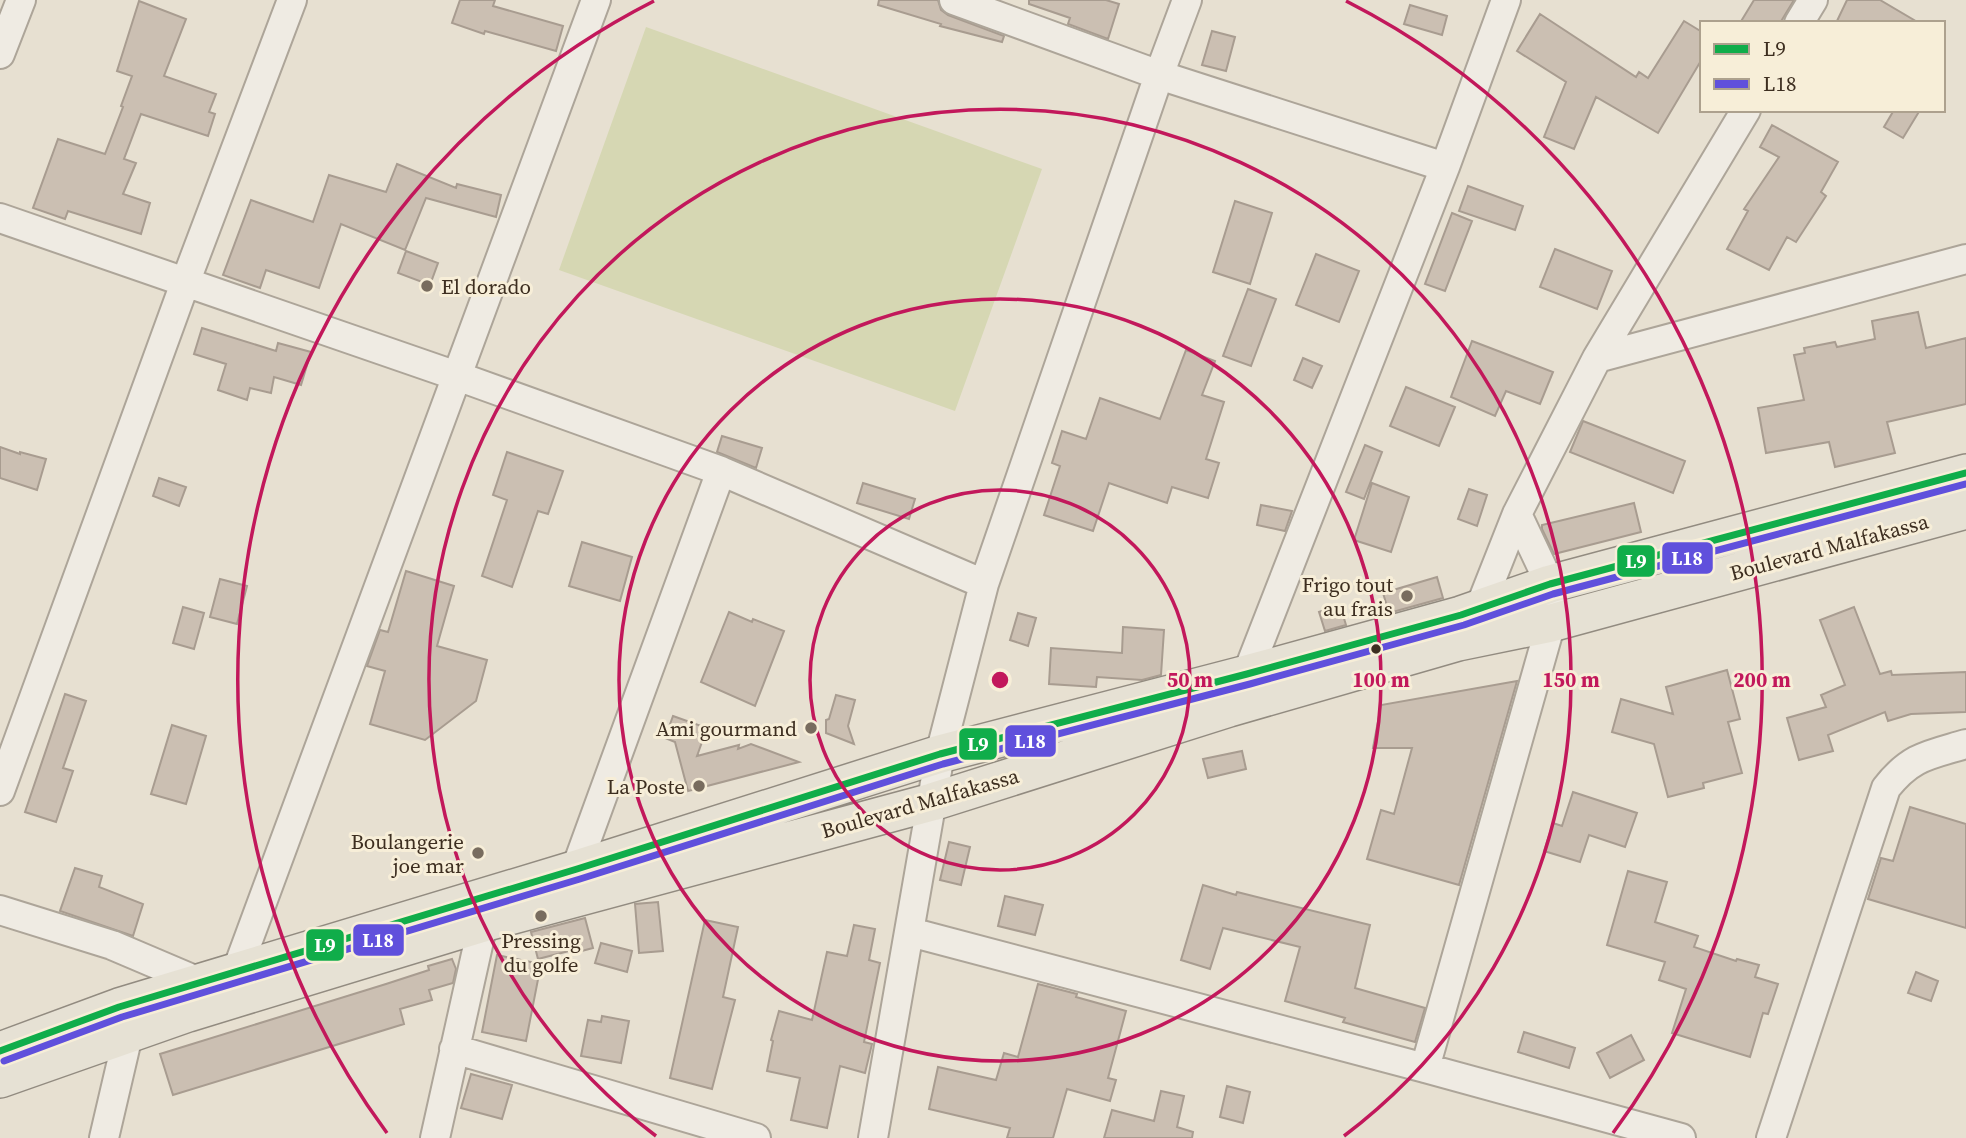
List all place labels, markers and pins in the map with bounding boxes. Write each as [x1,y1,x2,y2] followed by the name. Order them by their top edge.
[441,272,531,301] place label: El dorado
[419,278,435,294] marker: El dorado
[1302,570,1393,623] place label: Frigo tout au frais
[1399,588,1415,604] marker: Frigo tout au frais
[1369,642,1383,656] unlabelled marker
[988,668,1012,692] centre of rings
[656,714,797,743] place label: Ami gourmand
[803,720,819,736] marker: Ami gourmand
[607,772,685,801] place label: La Poste
[691,778,707,794] marker: La Poste
[351,827,464,880] place label: Boulangerie joe mar
[470,845,486,861] marker: Boulangerie joe mar
[533,908,549,924] marker: Pressing du golfe
[501,926,581,979] place label: Pressing du golfe

